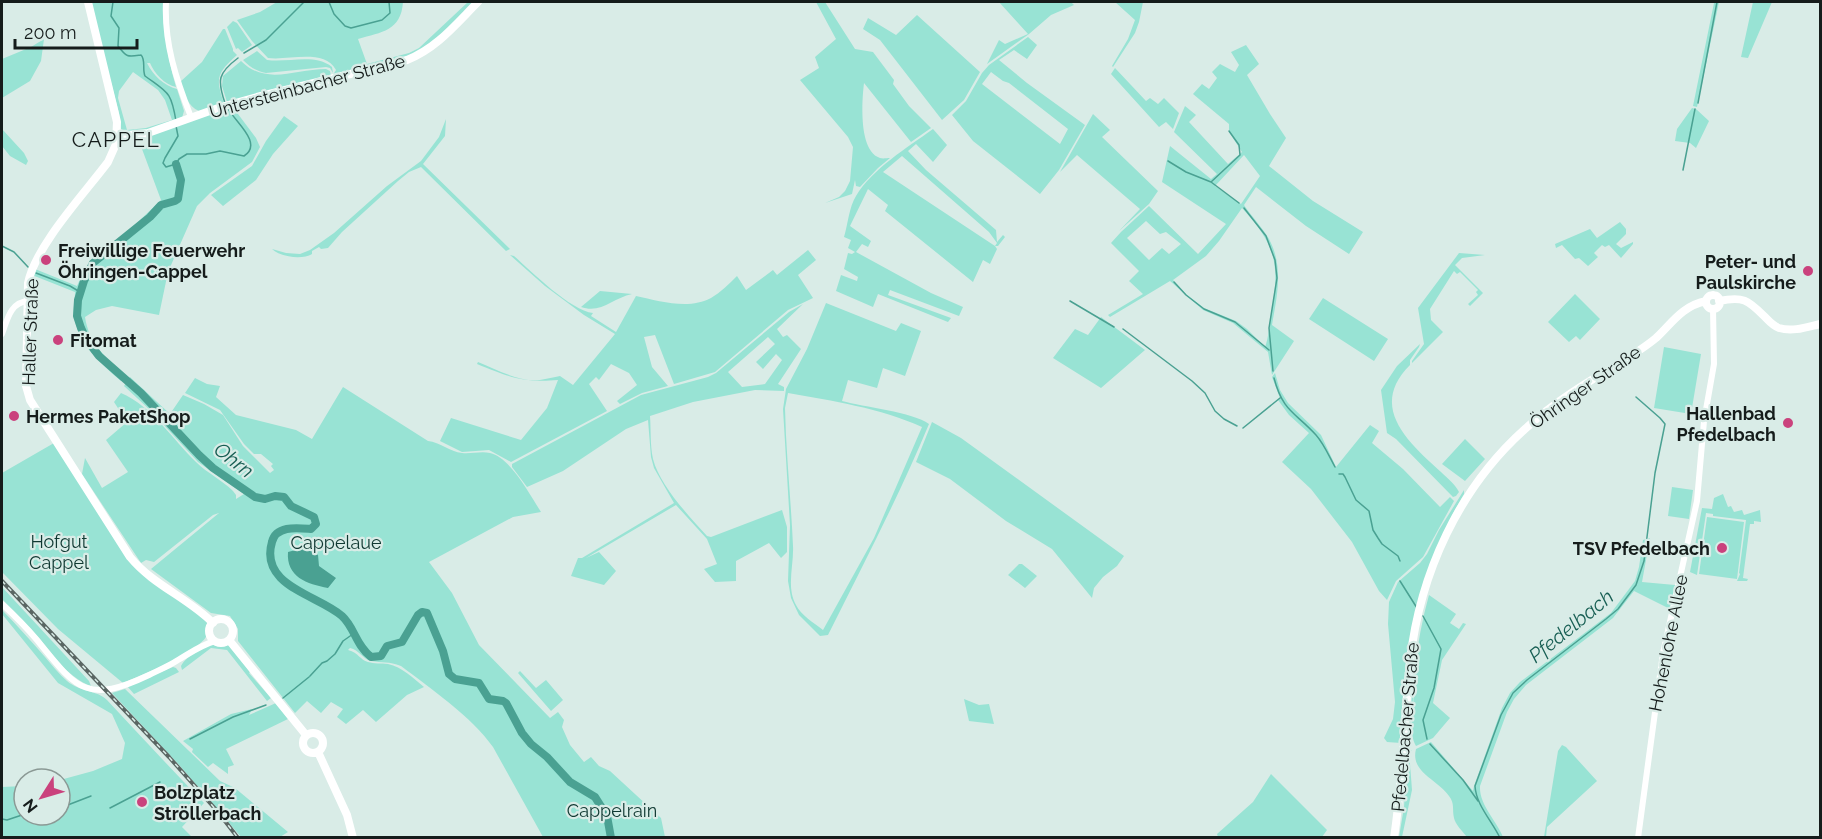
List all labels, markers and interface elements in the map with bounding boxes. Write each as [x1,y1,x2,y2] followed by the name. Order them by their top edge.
[15,12,136,50] scale bar
[24,22,77,43] text: 200 m
[207,50,408,122] street label: Untersteinbacher Straße
[72,127,160,152] district label: CAPPEL
[58,240,245,282] place label: Freiwillige Feuerwehr Öhringen-Cappel
[1696,251,1796,293] place label: Peter- und Paulskirche
[39,253,53,267] marker: Freiwillige Feuerwehr Öhringen-Cappel
[1801,264,1815,278] marker: Peter- und Paulskirche
[18,278,42,386] street label: Haller Straße
[70,330,137,351] place label: Fitomat
[51,333,65,347] marker: Fitomat
[1526,341,1645,433] street label: Öhringer Straße
[1677,403,1776,445] place label: Hallenbad Pfedelbach
[26,406,191,427] place label: Hermes PaketShop
[7,409,21,423] marker: Hermes PaketShop
[1781,416,1795,430] marker: Hallenbad Pfedelbach
[209,437,259,483] water label: Ohrn
[29,531,89,573] park label: Hofgut Cappel
[291,532,382,553] park label: Cappelaue
[1573,538,1710,559] place label: TSV Pfedelbach
[1715,541,1729,555] marker: TSV Pfedelbach
[1644,572,1692,713] street label: Hohenlohe Allee
[1524,584,1618,668] water label: Pfedelbach
[1387,641,1423,812] street label: Pfedelbacher Straße
[12,767,72,827] north arrow
[154,782,261,824] place label: Bolzplatz Ströllerbach
[19,795,42,816] text: N
[135,795,149,809] marker: Bolzplatz Ströllerbach
[567,800,657,821] park label: Cappelrain

